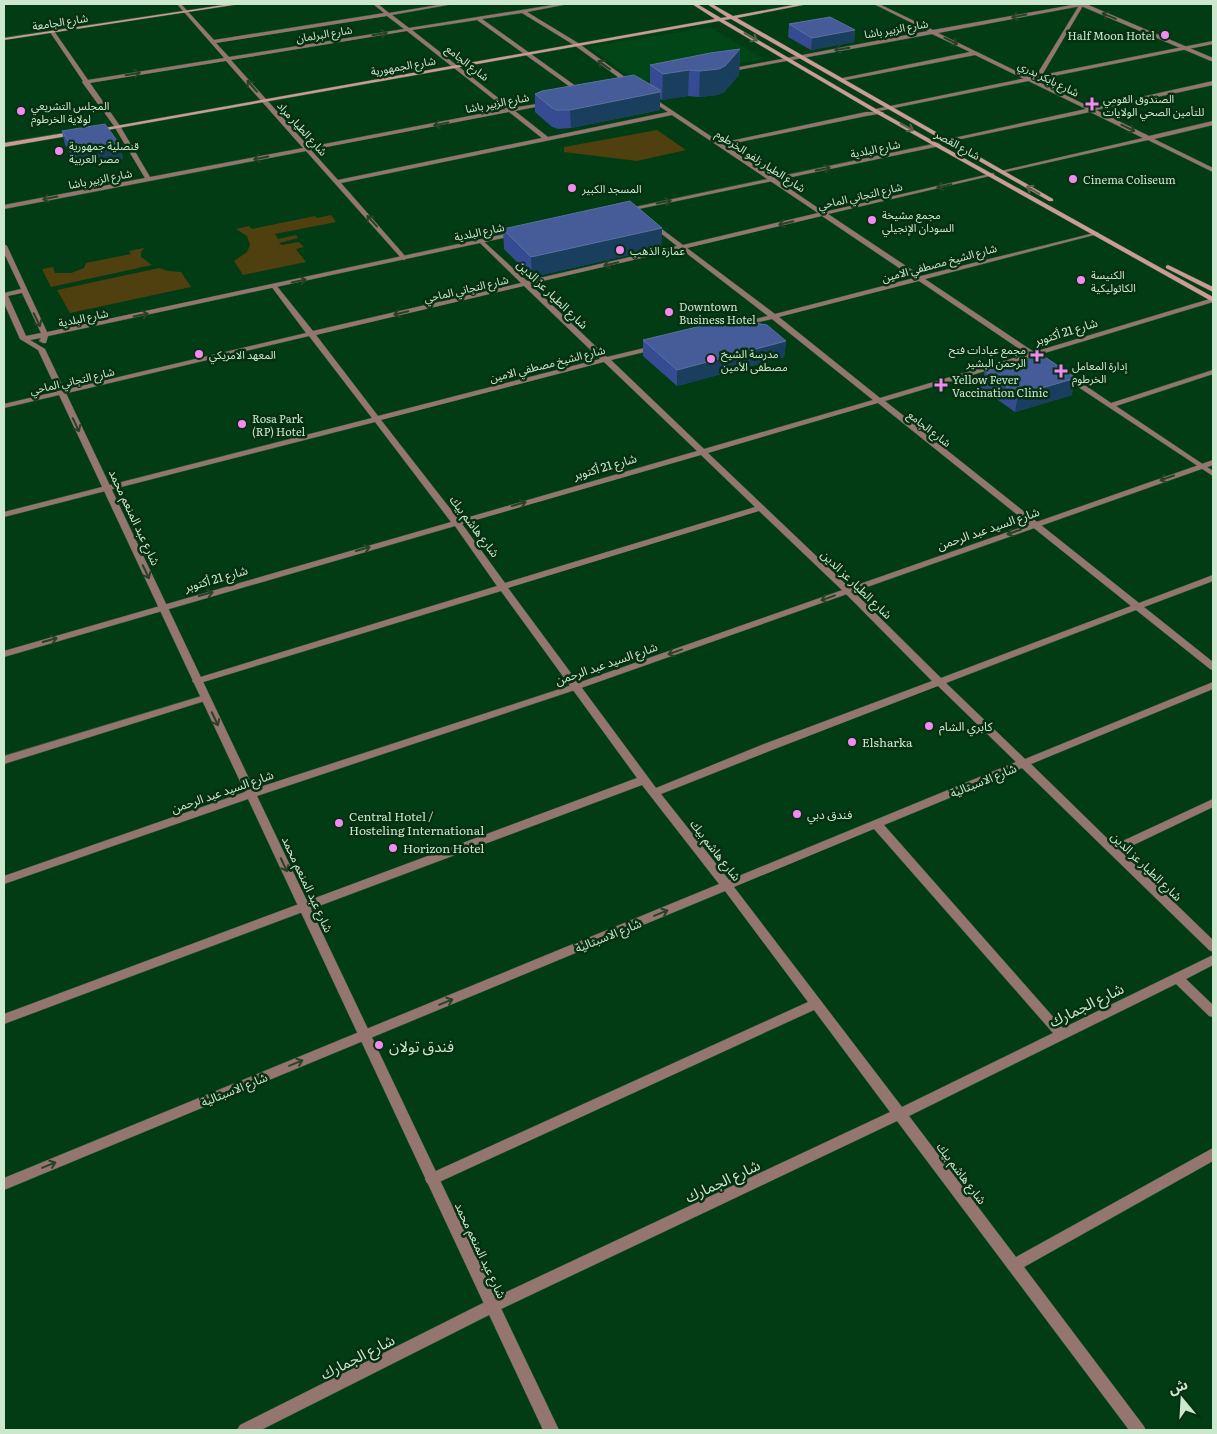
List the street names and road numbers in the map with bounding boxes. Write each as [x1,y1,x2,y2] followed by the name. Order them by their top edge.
[31,9,90,34] street label: شارع الجامعة
[863,14,930,42] street label: شارع الزبير باشا
[295,21,354,46] street label: شارع البرلمان
[442,40,493,85] street label: شارع الجامع
[369,51,437,80] street label: شارع الجمهورية
[1015,56,1083,102] street label: شارع بابكر بدري
[464,88,531,117] street label: شارع الزبير باشا
[273,97,332,160] street label: شارع الطيار مراد
[712,125,809,196] street label: شارع الطيار زلفو الخرطوم
[931,125,984,164] street label: شارع القصر
[849,135,902,162] street label: شارع البلدية
[67,164,134,193] street label: شارع الزبير باشا
[816,177,905,215] street label: شارع التجاني الماحي
[453,218,506,245] street label: شارع البلدية
[880,239,999,288] street label: شارع الشيخ مصطفي الامين
[513,255,593,333] street label: شارع الطيار عز الدين
[422,270,511,308] street label: شارع التجاني الماحي
[57,304,110,331] street label: شارع البلدية
[1031,313,1100,350] street label: شارع 21 أكتوبر
[488,341,607,388] street label: شارع الشيخ مصطفي الامين
[28,362,117,400] street label: شارع التجاني الماحي
[904,406,955,451] street label: شارع الجامع
[570,448,639,485] street label: شارع 21 أكتوبر
[104,466,165,569] street label: شارع عبد المنعم محمد
[445,491,504,561] street label: شارع هاشم بيك
[934,502,1042,555] street label: شارع السيد عبد الرحمن
[817,545,897,623] street label: شارع الطيار عز الدين
[181,560,250,597] street label: شارع 21 أكتوبر
[552,637,660,690] street label: شارع السيد عبد الرحمن
[947,758,1019,802] street label: شارع الاسبتالية
[168,765,276,818] street label: شارع السيد عبد الرحمن
[685,815,746,885] street label: شارع هاشم بيك
[1107,827,1187,905] street label: شارع الطيار عز الدين
[277,833,338,936] street label: شارع عبد المنعم محمد
[572,913,644,957] street label: شارع الاسبتالية
[1045,976,1128,1034] street label: شارع الجمارك
[198,1067,270,1111] street label: شارع الاسبتالية
[932,1138,991,1208] street label: شارع هاشم بيك
[681,1152,764,1209] street label: شارع الجمارك
[450,1199,511,1302] street label: شارع عبد المنعم محمد
[316,1327,399,1386] street label: شارع الجمارك

